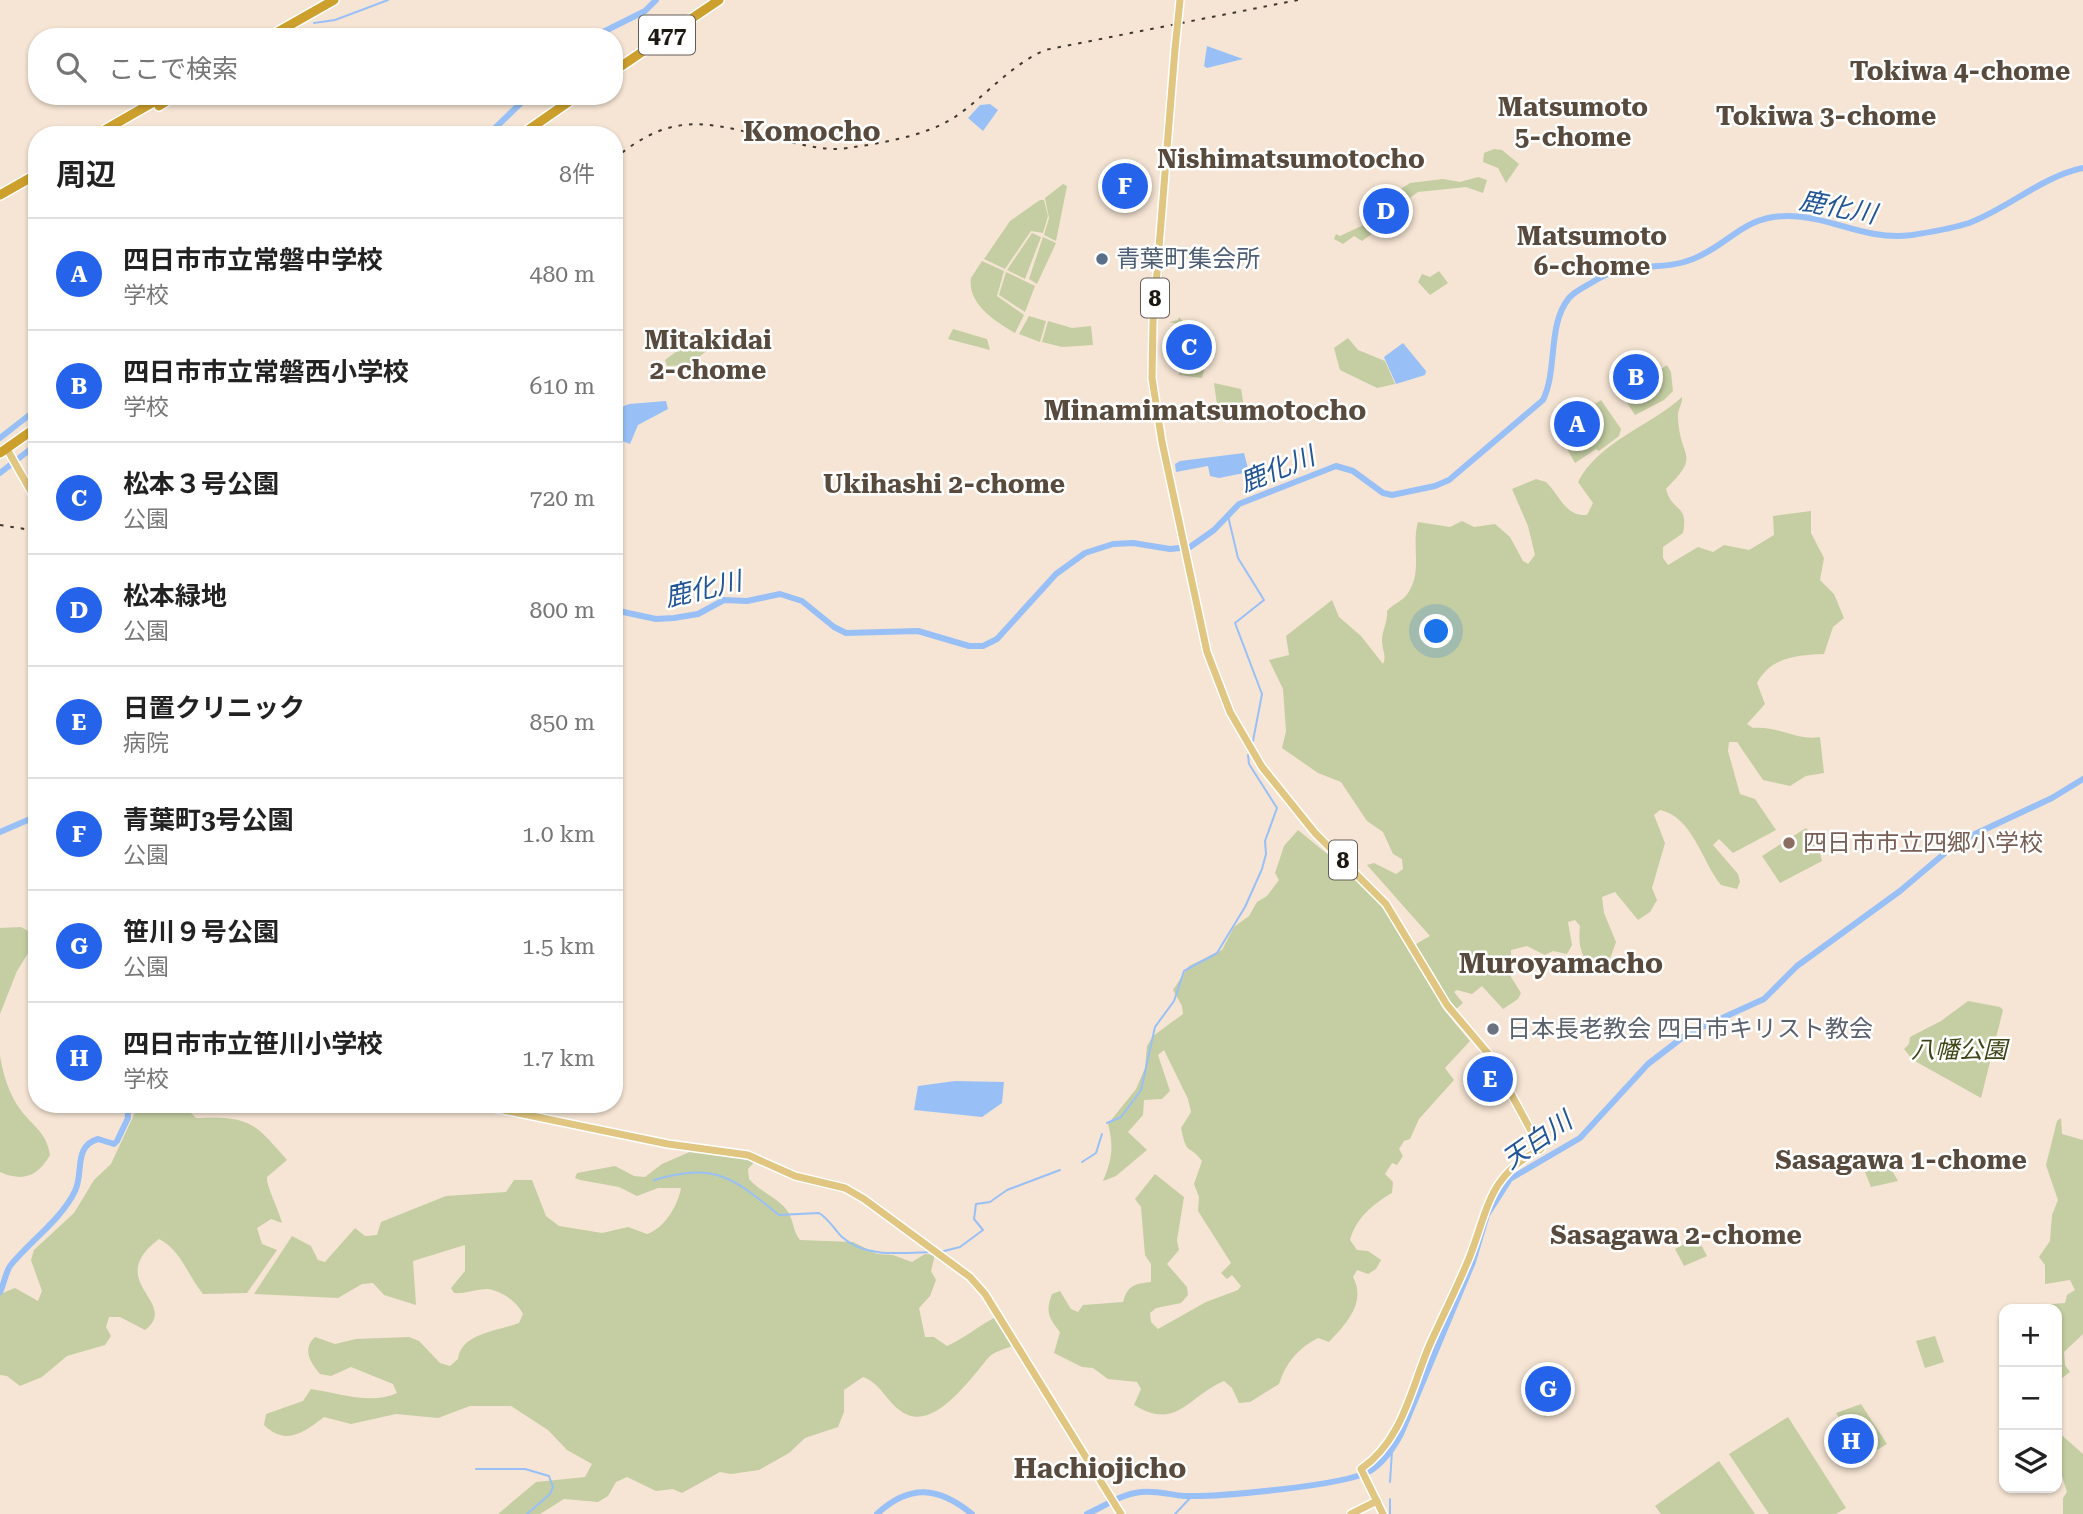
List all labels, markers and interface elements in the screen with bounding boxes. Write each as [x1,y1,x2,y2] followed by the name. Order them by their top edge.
[639,16,695,54] road number: 477
[28,28,623,105] search box
[52,48,90,86] icon: search
[108,54,238,84] text: ここで検索
[1850,56,2070,86] district label: Tokiwa 4-chome
[1498,92,1648,152] district label: Matsumoto 5-chome
[1716,101,1936,131] district label: Tokiwa 3-chome
[743,115,881,148] district label: Komocho
[1157,144,1425,174] district label: Nishimatsumotocho
[56,157,116,192] text: 周辺
[1102,160,1148,212] pin: F
[559,161,595,188] text: 8件
[1363,185,1409,237] pin: D
[1797,185,1882,230] water label: 鹿化川
[1517,221,1667,281] district label: Matsumoto 6-chome
[123,245,383,275] text: 四日市市立常磐中学校
[1116,245,1260,273] place label: 青葉町集会所
[1094,251,1110,267] marker: 青葉町集会所
[71,261,87,288] text: A
[530,261,595,288] text: 480 m
[1141,278,1169,318] road number: 8
[123,282,169,309] text: 学校
[1166,321,1212,373] pin: C
[644,325,772,385] district label: Mitakidai 2-chome
[1613,351,1659,403] pin: B
[123,357,409,387] text: 四日市市立常磐西小学校
[71,373,87,400] text: B
[530,373,595,400] text: 610 m
[123,394,169,421] text: 学校
[1044,394,1366,427] district label: Minamimatsumotocho
[1554,398,1600,450] pin: A
[1235,439,1322,498] water label: 鹿化川
[123,469,279,499] text: 松本３号公園
[823,469,1065,499] district label: Ukihashi 2-chome
[71,485,87,512] text: C
[530,485,595,512] text: 720 m
[123,506,169,533] text: 公園
[662,565,747,612] water label: 鹿化川
[123,581,227,611] text: 松本緑地
[70,597,88,624] text: D
[530,597,595,624] text: 800 m
[1419,614,1453,648] your location
[123,618,169,645] text: 公園
[123,693,305,723] text: 日置クリニック
[72,709,86,736] text: E
[530,709,595,736] text: 850 m
[123,730,169,757] text: 病院
[123,805,294,835] text: 青葉町3号公園
[72,821,86,848] text: F
[522,821,595,848] text: 1.0 km
[1803,829,2043,857] place label: 四日市市立四郷小学校
[1781,835,1797,851] marker: 四日市市立四郷小学校
[1329,840,1357,880] road number: 8
[123,842,169,869] text: 公園
[123,917,279,947] text: 笹川９号公園
[70,933,88,960] text: G
[522,933,595,960] text: 1.5 km
[1459,947,1663,980] district label: Muroyamacho
[123,954,169,981] text: 公園
[1507,1015,1873,1043] place label: 日本長老教会 四日市キリスト教会
[1485,1021,1501,1037] marker: 日本長老教会 四日市キリスト教会
[123,1029,383,1059] text: 四日市市立笹川小学校
[1911,1036,2010,1064] park label: 八幡公園
[70,1045,89,1072] text: H
[522,1045,595,1072] text: 1.7 km
[1467,1053,1513,1105] pin: E
[123,1066,169,1093] text: 学校
[1496,1104,1580,1175] water label: 天白川
[1775,1145,2027,1175] district label: Sasagawa 1-chome
[1550,1220,1802,1250] district label: Sasagawa 2-chome
[1999,1304,2062,1493] map controls
[1999,1304,2062,1367] button: +
[1525,1363,1571,1415] pin: G
[1999,1367,2062,1430] button: −
[1828,1415,1874,1467] pin: H
[1999,1430,2062,1493] button: layers
[1014,1452,1186,1485] district label: Hachiojicho

